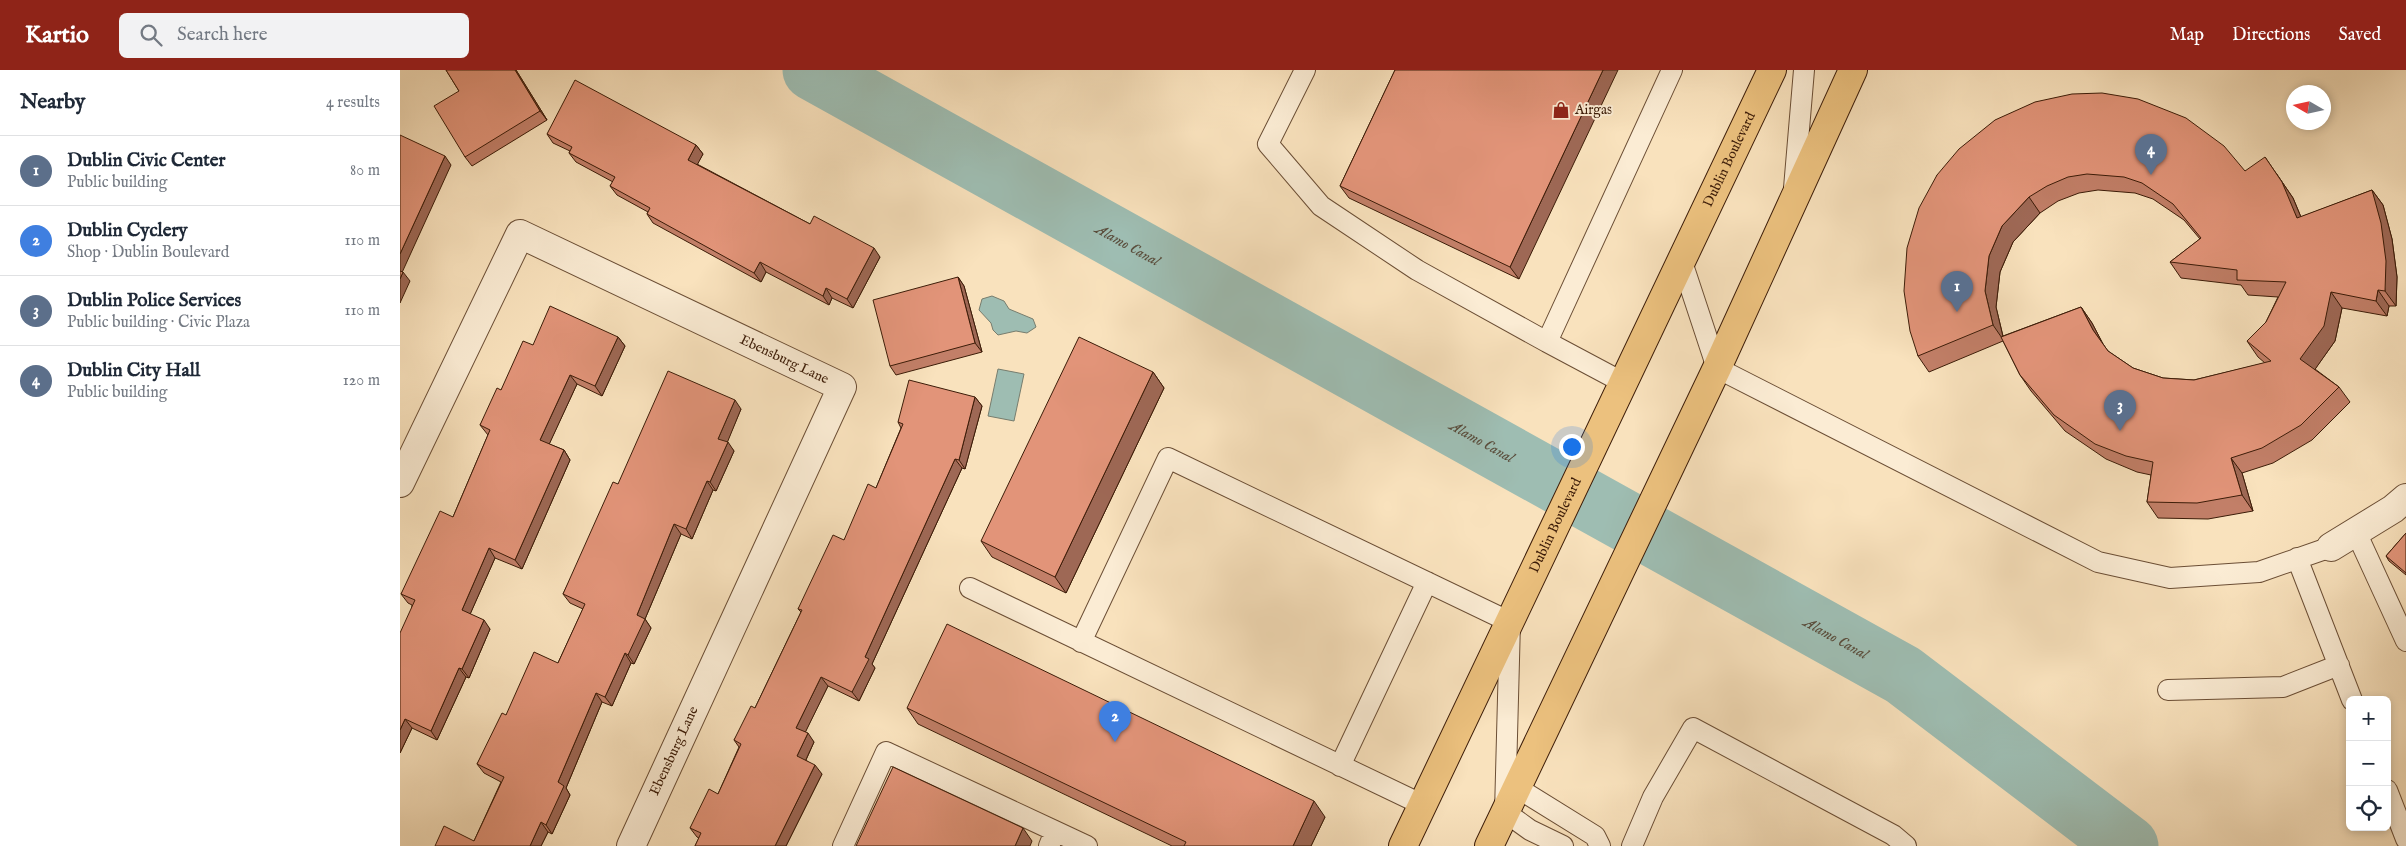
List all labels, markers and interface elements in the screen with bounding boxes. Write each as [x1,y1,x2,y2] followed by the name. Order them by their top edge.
[119,13,469,58] search box
[25,20,89,51] text: Kartio
[137,21,165,49] icon: search
[177,23,268,47] text: Search here
[2170,24,2204,47] text: Map
[2232,24,2310,47] text: Directions
[2338,24,2381,47] text: Saved
[2286,85,2331,130] north arrow
[20,89,85,116] text: Nearby
[326,93,380,113] text: 4 results
[1551,100,1571,120] shop icon: Airgas
[1574,101,1612,119] place label: Airgas
[1699,109,1760,210] street label: Dublin Boulevard
[2135,134,2167,175] pin: 4
[67,149,226,173] text: Dublin Civic Center
[33,161,39,181] text: 1
[350,161,380,181] text: 80 m
[67,173,167,193] text: Public building
[1090,218,1165,271] water label: Alamo Canal
[67,219,188,243] text: Dublin Cyclery
[32,231,40,251] text: 2
[344,231,380,251] text: 110 m
[67,243,229,263] text: Shop · Dublin Boulevard
[1941,271,1973,312] pin: 1
[67,289,241,313] text: Dublin Police Services
[33,301,39,321] text: 3
[344,301,380,321] text: 110 m
[67,313,250,333] text: Public building · Civic Plaza
[737,331,832,389] street label: Ebensburg Lane
[67,359,200,383] text: Dublin City Hall
[32,371,40,391] text: 4
[343,371,380,391] text: 120 m
[67,383,167,403] text: Public building
[2104,390,2136,431] pin: 3
[1444,415,1519,468] water label: Alamo Canal
[1559,434,1585,460] your location
[1525,474,1586,576] street label: Dublin Boulevard
[1799,611,1873,664] water label: Alamo Canal
[2346,696,2391,831] map controls
[2346,696,2391,741] button: +
[1099,701,1131,742] pin: 2
[645,703,703,798] street label: Ebensburg Lane
[2346,741,2391,786] button: −
[2346,786,2391,831] button: locate

